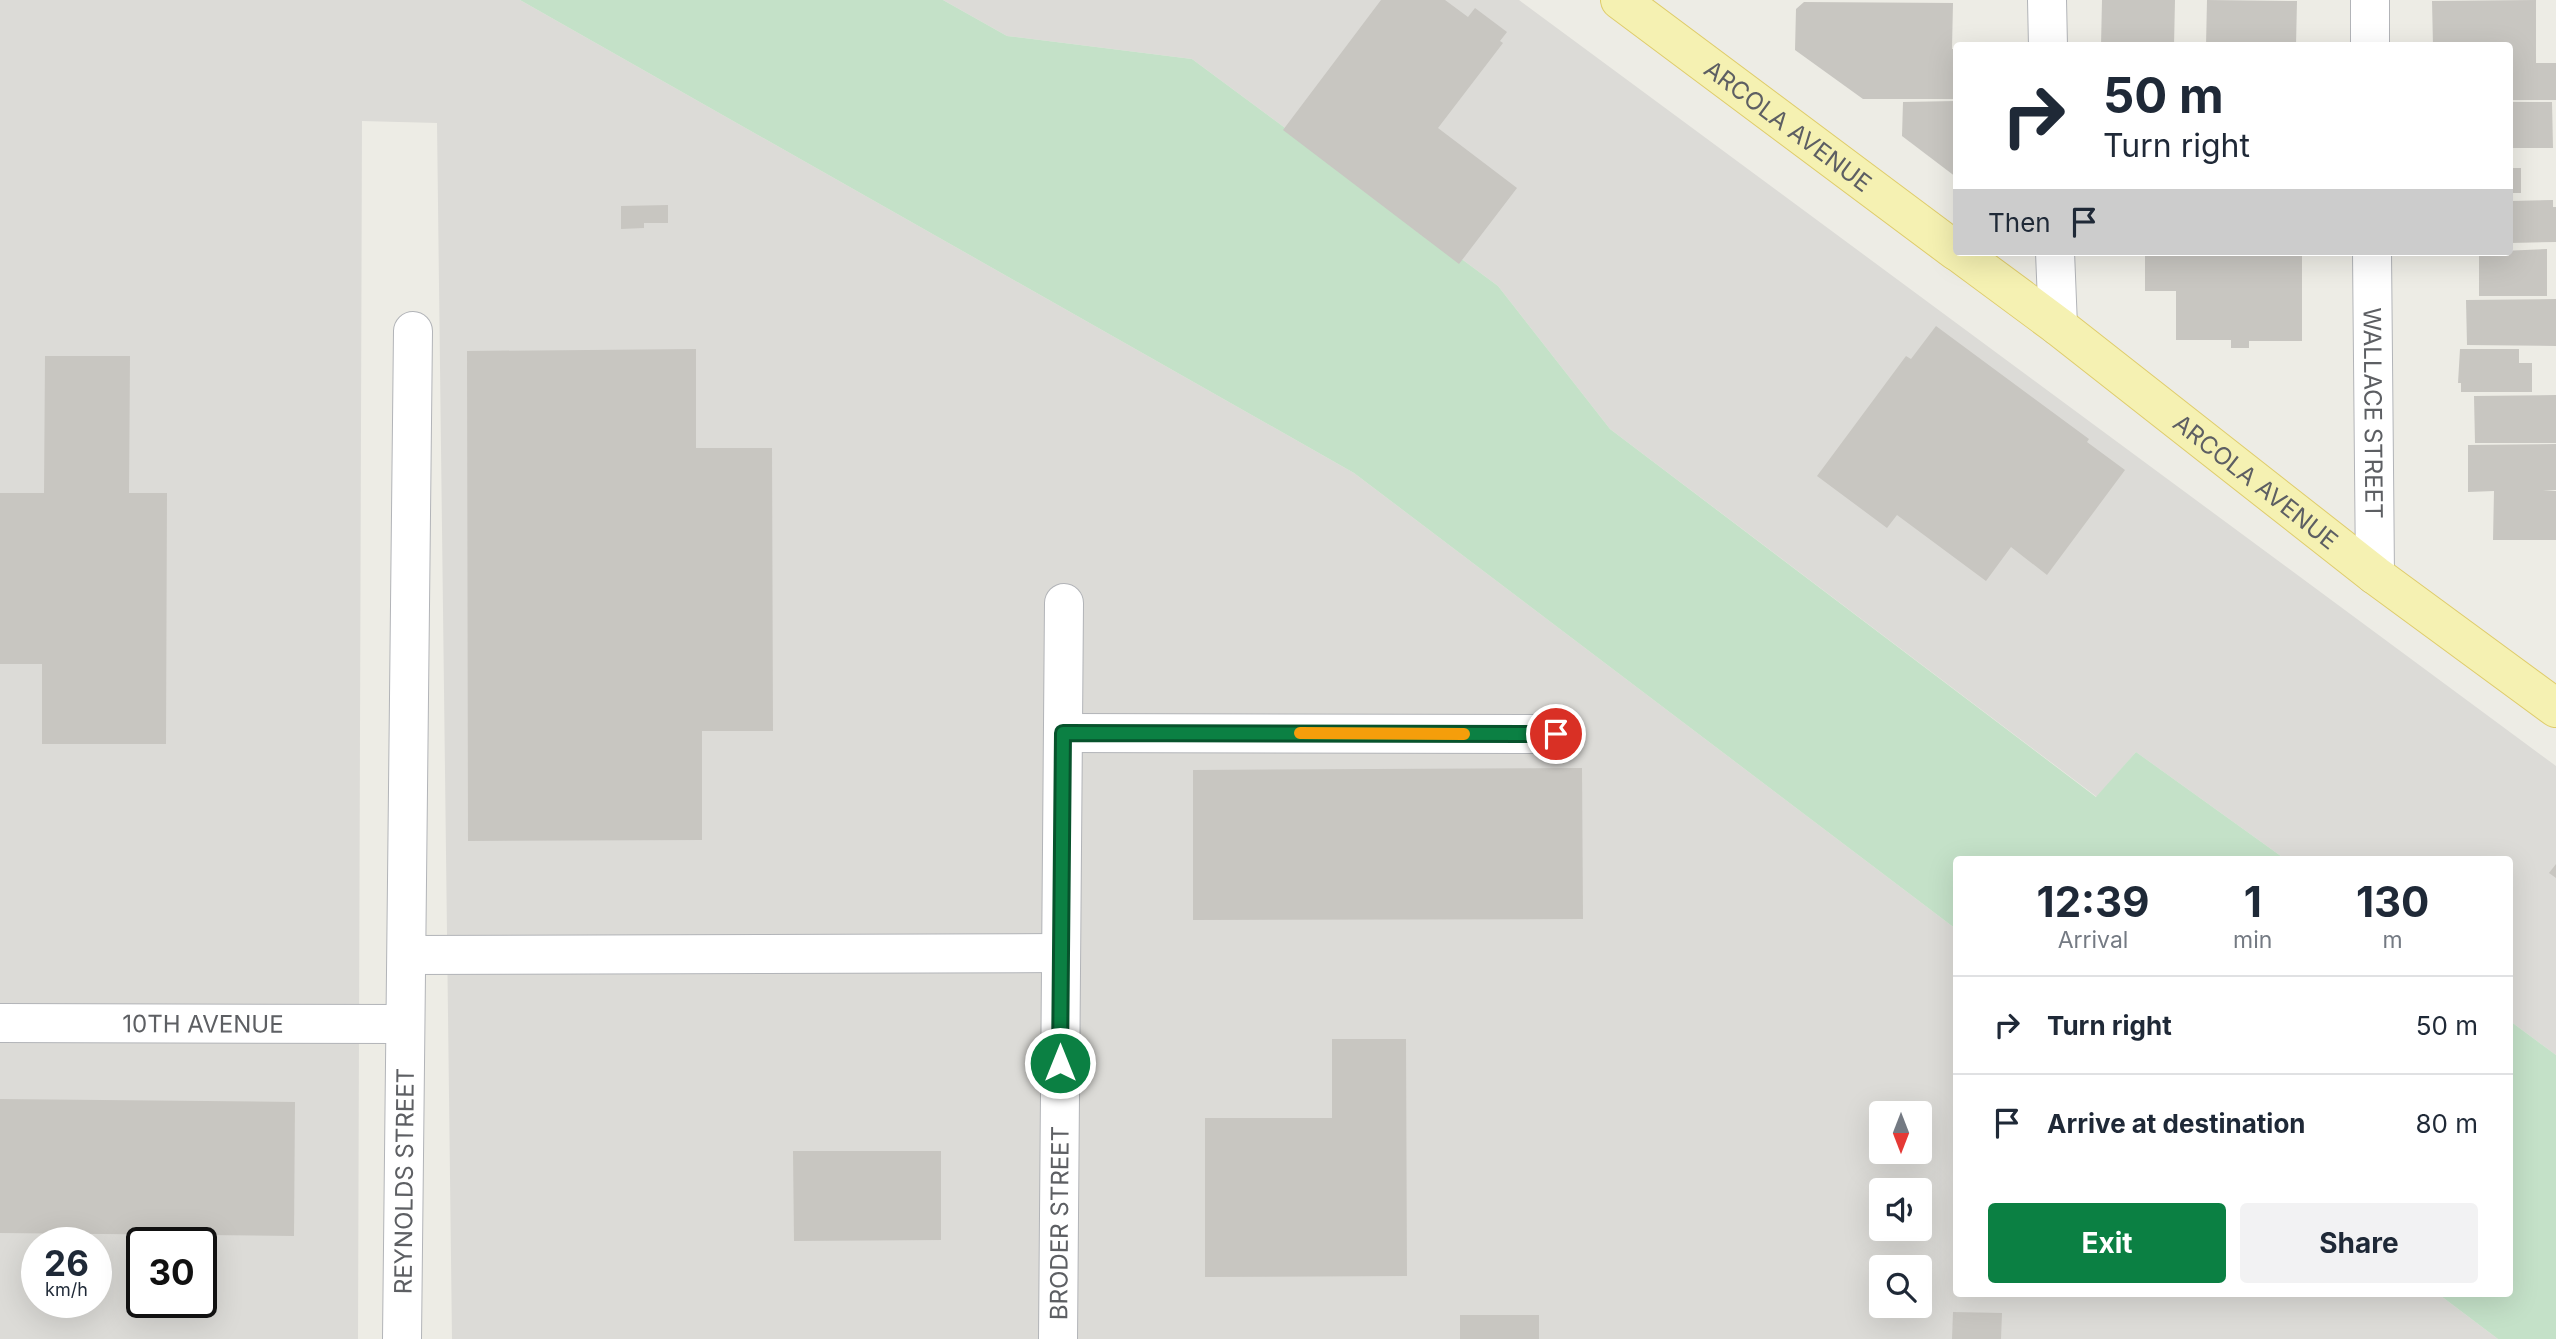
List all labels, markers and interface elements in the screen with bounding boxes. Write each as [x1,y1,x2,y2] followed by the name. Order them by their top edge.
[1699,54,1877,197] street label: ARCOLA AVENUE
[2103,66,2224,125] text: 50 m
[1988,70,2079,161] icon: right
[2103,126,2250,165] text: Turn right
[2065,203,2103,241] icon: arrive
[1988,207,2051,238] text: Then
[2358,307,2389,519] street label: WALLACE STREET
[2168,408,2344,555] street label: ARCOLA AVENUE
[1526,704,1586,764] pin
[1537,715,1575,753] icon: arrive
[2037,876,2150,927] text: 12:39
[2244,876,2262,927] text: 1
[2356,876,2429,927] text: 130
[2058,926,2128,954] text: Arrival
[2233,926,2272,954] text: min
[2383,926,2403,954] text: m
[1988,1006,2026,1044] icon: right
[122,1009,284,1038] street label: 10TH AVENUE
[2047,1010,2172,1041] text: Turn right
[2416,1010,2478,1041] text: 50 m
[1023,1026,1097,1100] position arrow
[388,1068,419,1294] street label: REYNOLDS STREET
[1869,1101,1932,1164] north arrow
[1869,1101,1932,1318] map controls
[1988,1104,2026,1142] icon: arrive
[2047,1108,2306,1139] text: Arrive at destination
[2415,1108,2478,1139] text: 80 m
[1044,1126,1074,1320] street label: BRODER STREET
[1869,1178,1932,1241] button: sound
[1988,1203,2226,1283] button: Exit
[2240,1203,2478,1283] button: Share
[126,1227,217,1318] speed limit sign: 30
[44,1242,89,1284] text: 26
[1869,1255,1932,1318] button: search
[45,1279,88,1300] text: km/h

